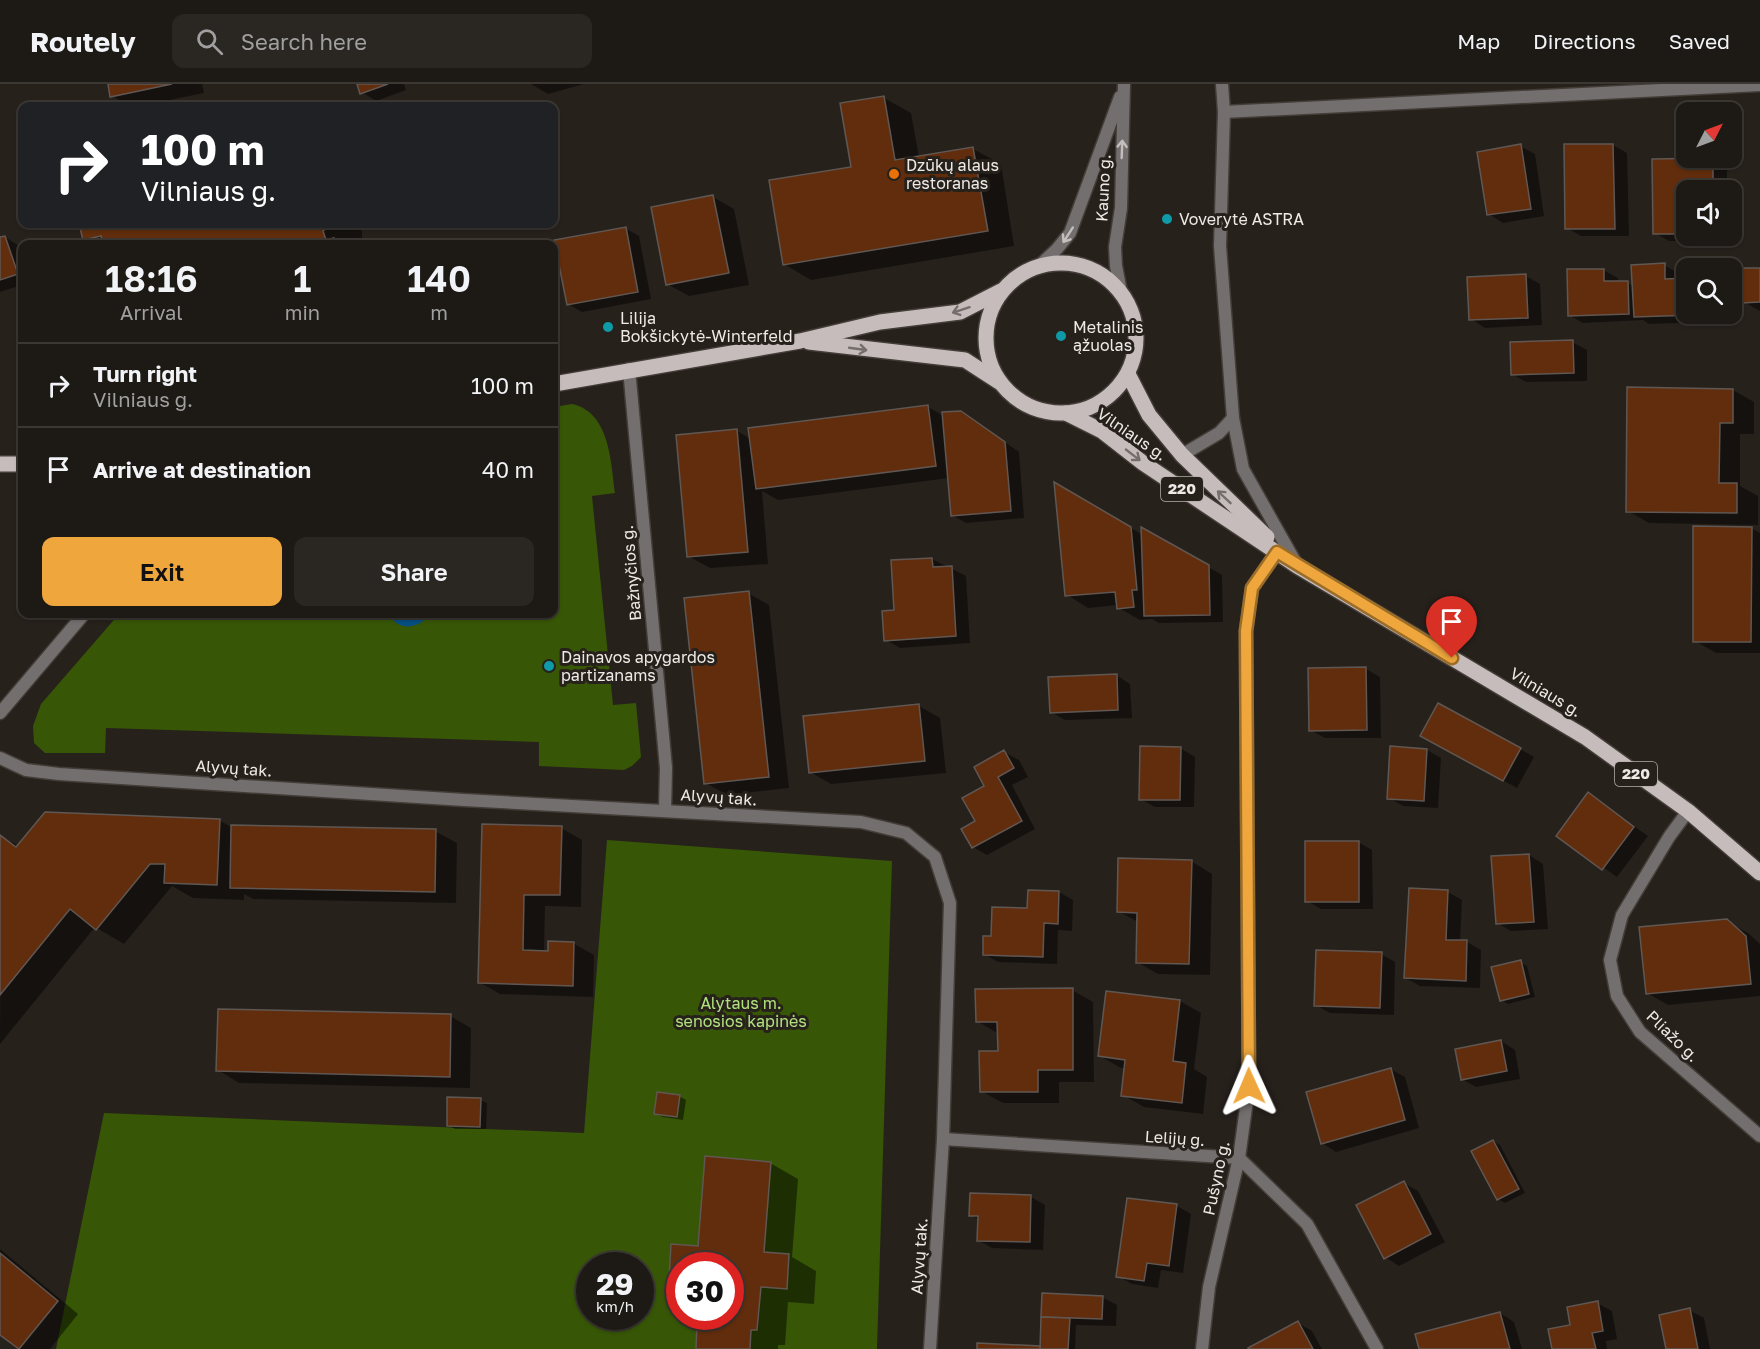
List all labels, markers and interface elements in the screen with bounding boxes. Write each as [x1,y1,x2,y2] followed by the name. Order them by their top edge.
[172,14,592,68] search box
[30,25,136,58] text: Routely
[193,25,226,58] icon: search
[241,28,367,55] text: Search here
[1457,28,1500,54] text: Map
[1533,28,1636,54] text: Directions
[1669,28,1730,54] text: Saved
[1676,102,1742,168] north arrow
[1676,102,1742,324] map controls
[141,124,264,174] text: 100 m
[42,126,120,204] icon: right
[1116,140,1128,160] one-way arrow
[1091,154,1115,222] street label: Kauno g.
[906,155,999,193] place label: Dzūkų alaus restoranas
[887,167,901,181] marker: Dzūkų alaus restoranas
[141,175,276,207] text: Vilniaus g.
[1676,180,1742,246] button: sound
[1179,209,1304,229] place label: Voverytė ASTRA
[1160,212,1174,226] marker: Voverytė ASTRA
[1061,226,1074,243] one-way arrow
[105,257,198,300] text: 18:16
[293,257,311,300] text: 1
[407,257,471,300] text: 140
[1676,258,1742,324] button: search
[120,300,183,324] text: Arrival
[285,300,320,324] text: min
[430,300,448,324] text: m
[952,305,970,316] one-way arrow
[620,308,793,346] place label: Lilija Bokšickytė-Winterfeld
[1073,317,1144,355] place label: Metalinis ąžuolas
[601,320,615,334] marker: Lilija Bokšickytė-Winterfeld
[1054,329,1068,343] marker: Metalinis ąžuolas
[847,344,867,355] one-way arrow
[93,360,197,387] text: Turn right
[42,369,75,402] icon: right
[471,372,534,399] text: 100 m
[93,387,193,411] text: Vilniaus g.
[1093,403,1171,465] street label: Vilniaus g.
[1124,448,1140,461] one-way arrow
[42,453,75,486] icon: arrive
[93,456,311,483] text: Arrive at destination
[482,456,534,483] text: 40 m
[1161,477,1203,501] road number: 220
[1217,490,1232,504] one-way arrow
[617,524,645,622] street label: Bažnyčios g.
[42,537,282,606] button: Exit
[294,537,534,606] button: Share
[1426,596,1477,658] pin
[1435,605,1468,638] icon: arrive
[561,647,715,685] place label: Dainavos apygardos partizanams
[542,659,556,673] marker: Dainavos apygardos partizanams
[1507,663,1585,721] street label: Vilniaus g.
[195,755,273,781] street label: Alyvų tak.
[1615,762,1657,786] road number: 220
[680,784,758,810] street label: Alyvų tak.
[675,993,807,1031] park label: Alytaus m. senosios kapinės
[1643,1006,1703,1066] street label: Pliažo g.
[1217,1054,1281,1118] position arrow
[1144,1126,1206,1150] street label: Lelijų g.
[1198,1139,1234,1217] street label: Pušyno g.
[906,1217,932,1295] street label: Alyvų tak.
[666,1252,744,1330] speed limit sign: 30
[596,1266,634,1302] text: 29
[596,1297,634,1315] text: km/h

